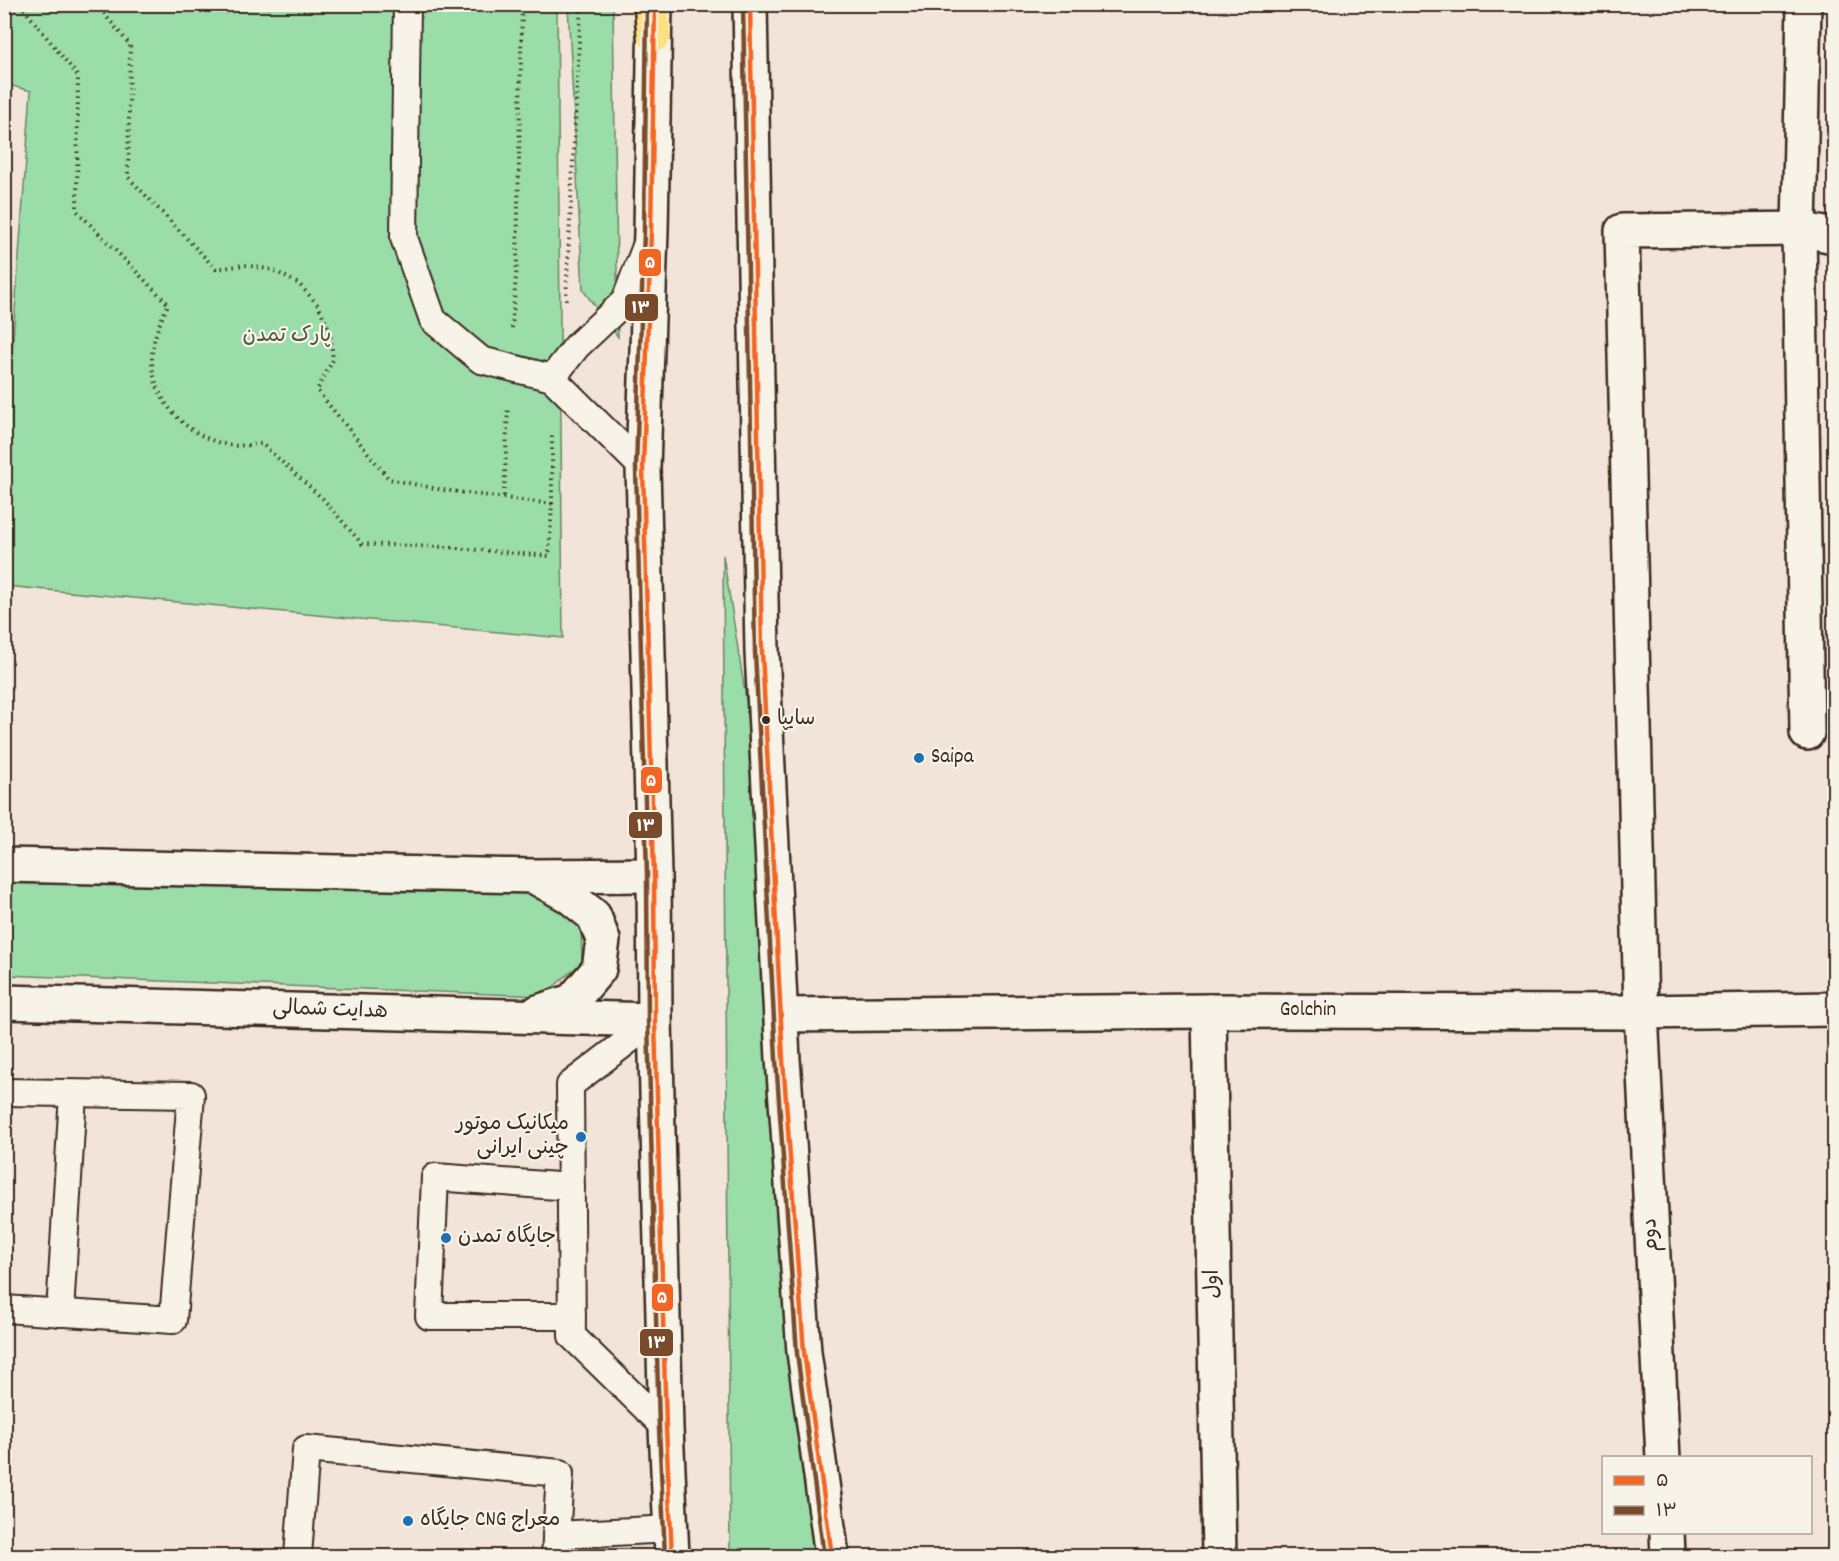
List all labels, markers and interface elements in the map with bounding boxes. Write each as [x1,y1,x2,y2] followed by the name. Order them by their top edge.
[638,248,662,277] line badge: ۵
[645,253,656,276] text: ۵
[624,293,659,322] line badge: ۱۳
[632,298,650,321] text: ۱۳
[243,322,331,352] park label: پارک تمدن
[777,706,815,734] place label: سایپا
[760,714,772,726] marker: سایپا
[931,743,975,773] place label: Saipa
[912,751,926,765] marker: Saipa
[640,766,663,794] line badge: ۵
[646,771,657,794] text: ۵
[628,811,663,839] line badge: ۱۳
[637,816,655,839] text: ۱۳
[272,994,388,1028] street label: هدایت شمالی
[1280,996,1336,1026] street label: Golchin
[454,1110,569,1164] place label: میکانیک موتور چینی ایرانی
[574,1130,588,1144] marker: میکانیک موتور چینی ایرانی
[1636,1217,1668,1253] street label: دوم
[458,1223,556,1253] place label: جایگاه تمدن
[439,1231,453,1245] marker: جایگاه تمدن
[1199,1269,1229,1299] street label: اول
[651,1283,674,1312] line badge: ۵
[657,1288,668,1311] text: ۵
[639,1328,674,1357] line badge: ۱۳
[648,1333,666,1356] text: ۱۳
[1602,1456,1812,1534] legend
[1656,1470,1668,1495] text: ۵
[1656,1500,1677,1525] text: ۱۳
[420,1506,560,1536] place label: جایگاه CNG معراج
[401,1514,415,1528] marker: جایگاه CNG معراج

